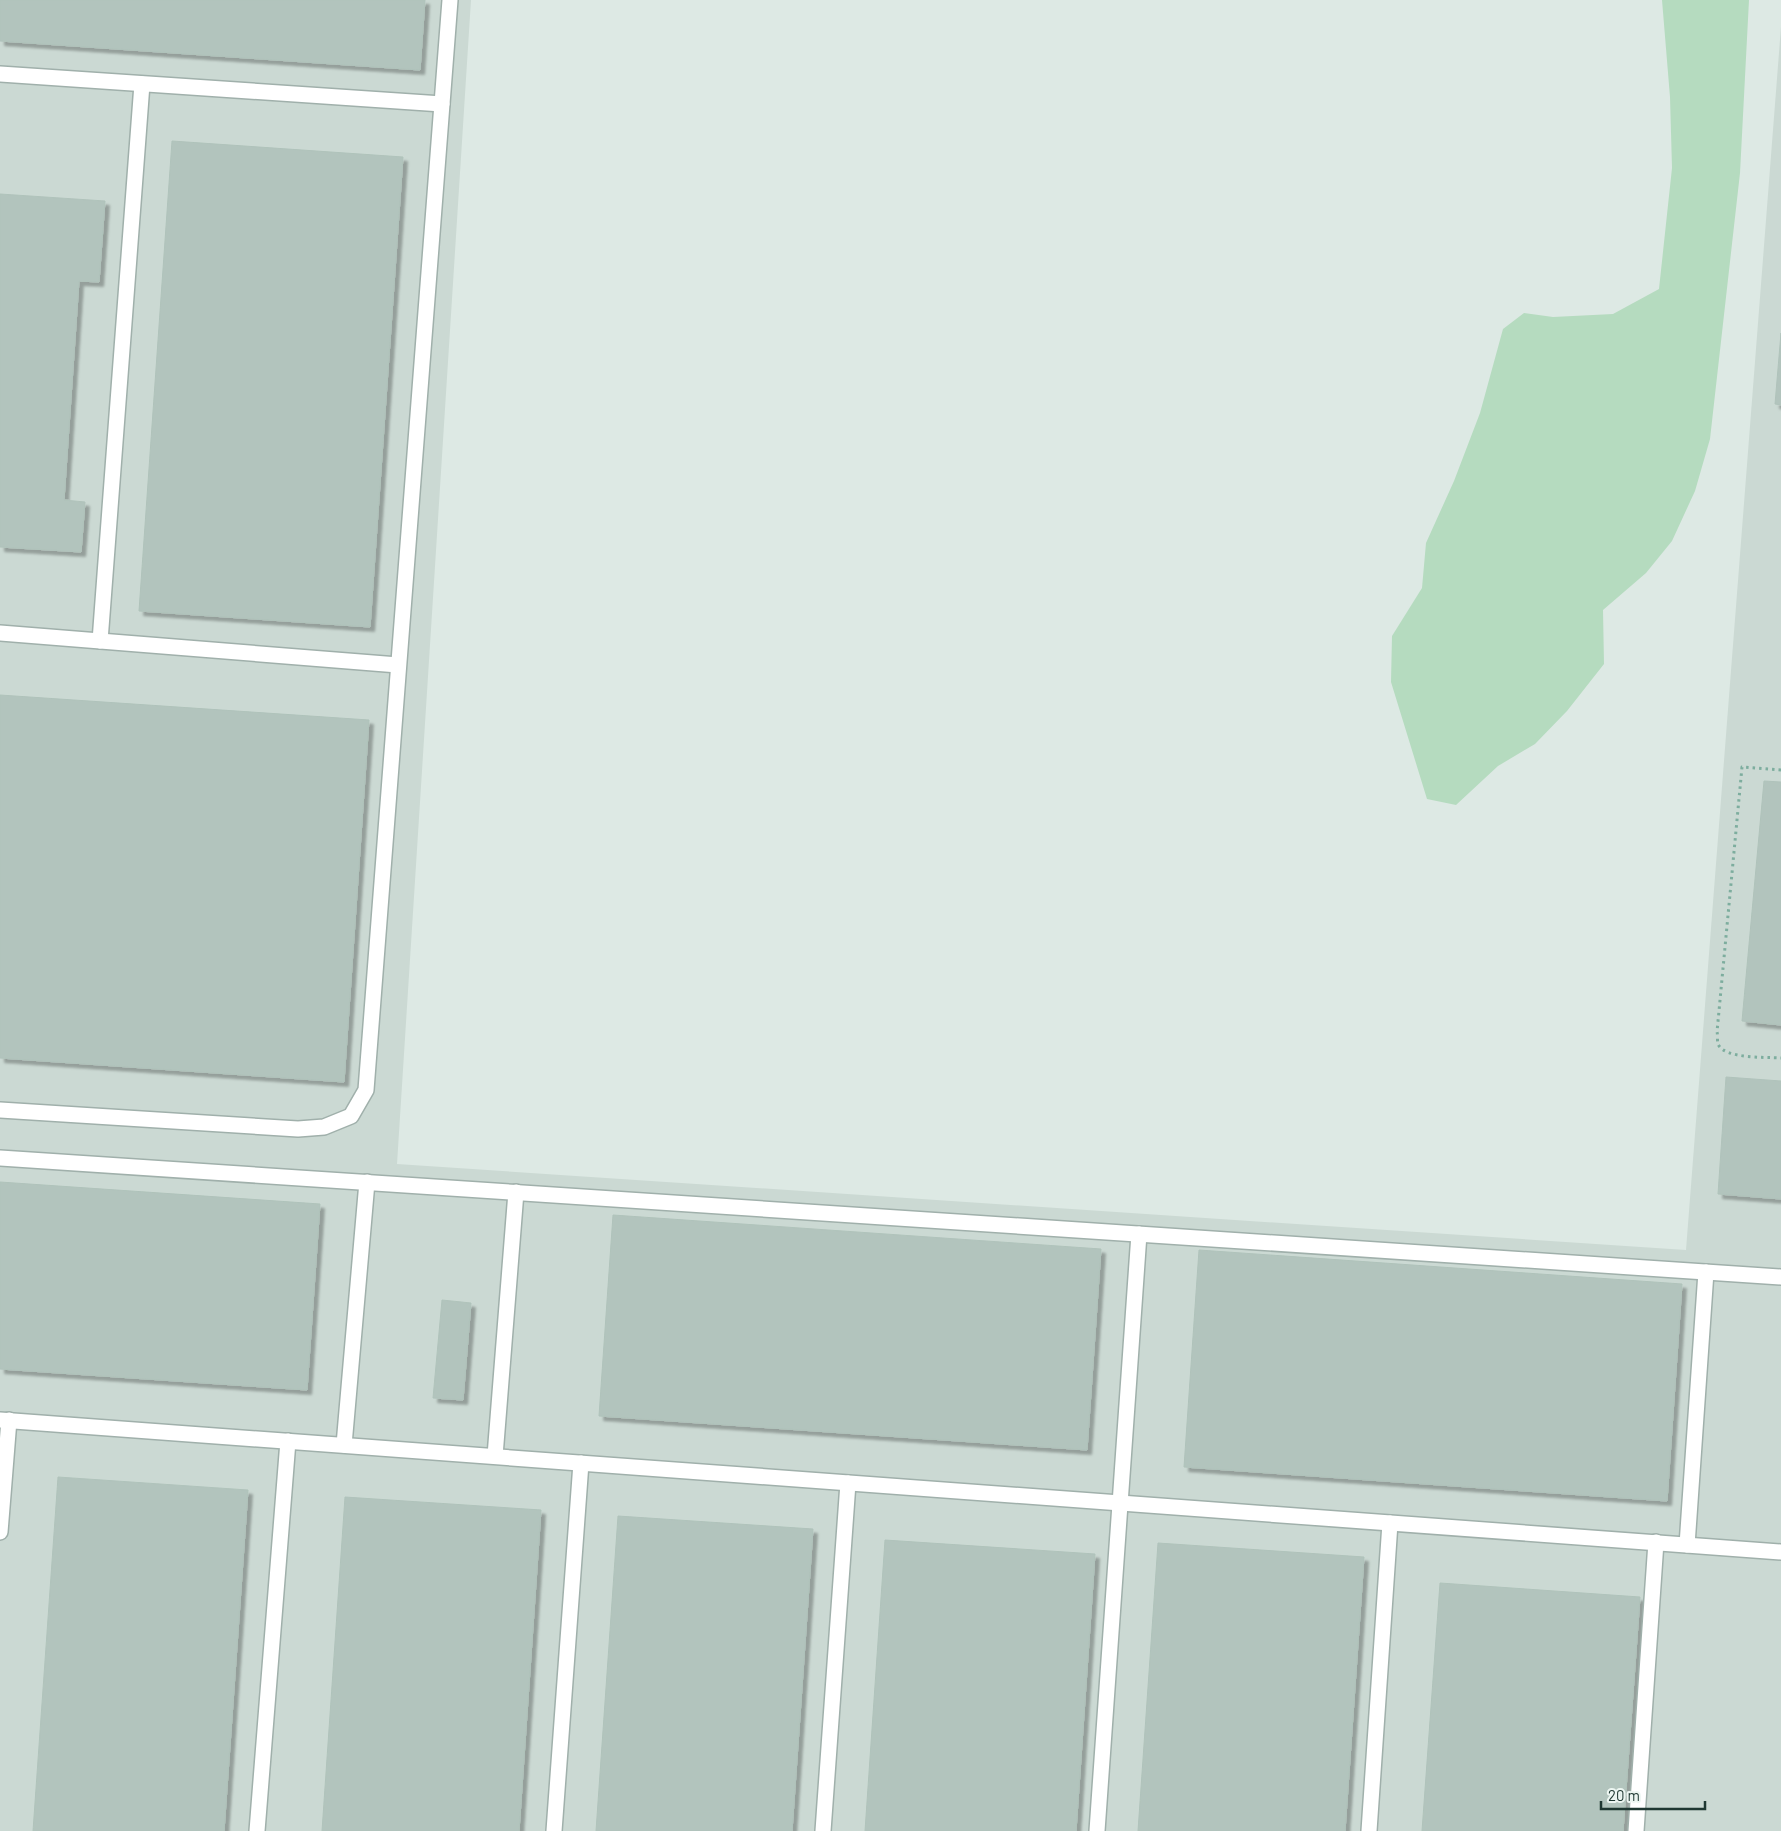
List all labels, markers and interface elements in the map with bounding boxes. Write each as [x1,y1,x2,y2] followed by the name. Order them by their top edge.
[1601,1778,1705,1810] scale bar
[1608,1786,1640,1804] text: 20 m

